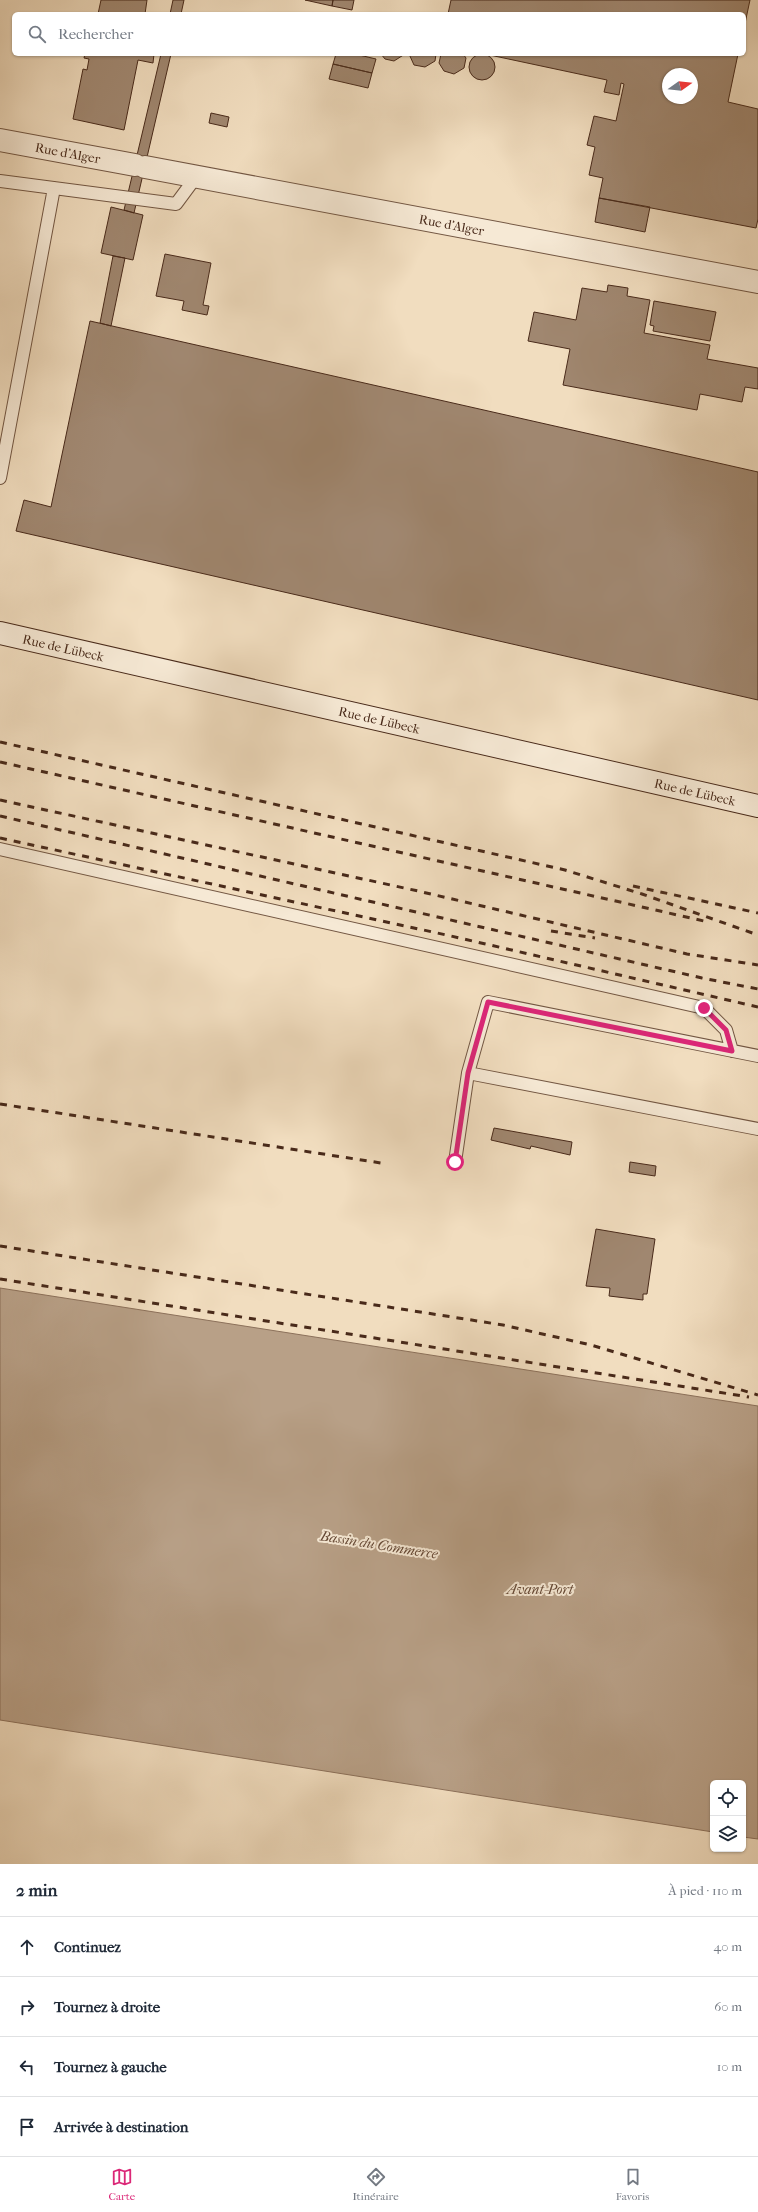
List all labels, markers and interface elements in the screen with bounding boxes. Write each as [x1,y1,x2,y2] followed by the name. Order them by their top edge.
[12,12,746,56] search box
[26,23,48,45] icon: search
[58,25,133,43] text: Rechercher
[662,68,698,104] north arrow
[34,139,102,166] street label: Rue d'Alger
[418,211,486,238] street label: Rue d'Alger
[21,631,106,664] street label: Rue de Lübeck
[337,703,422,736] street label: Rue de Lübeck
[653,775,737,808] street label: Rue de Lübeck
[695,999,713,1017] route end
[446,1153,464,1171] route start
[318,1527,439,1563] water label: Bassin du Commerce
[505,1581,574,1598] water label: Avant-Port
[710,1780,746,1852] map controls
[710,1780,746,1816] button: locate
[710,1816,746,1852] button: layers
[16,1880,57,1900] text: 2 min
[668,1883,742,1898] text: À pied · 110 m
[16,1936,38,1958] icon: ahead
[54,1938,121,1956] text: Continuez
[714,1939,742,1954] text: 40 m
[16,1996,38,2018] icon: right
[54,1998,160,2016] text: Tournez à droite
[714,1999,742,2014] text: 60 m
[16,2056,38,2078] icon: left
[54,2058,167,2076] text: Tournez à gauche
[717,2059,742,2074] text: 10 m
[16,2116,38,2138] icon: arrive
[54,2118,189,2136] text: Arrivée à destination
[109,2166,135,2203] tab: Carte
[352,2166,399,2203] tab: Itinéraire
[616,2166,649,2203] tab: Favoris

